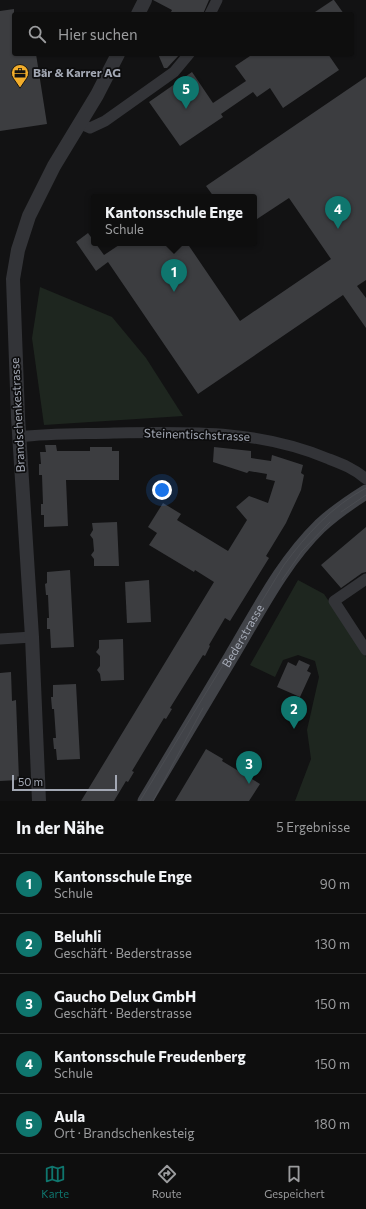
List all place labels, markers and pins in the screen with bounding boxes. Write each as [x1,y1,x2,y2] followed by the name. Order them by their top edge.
[10,63,30,88] office icon: Bär & Karrer AG
[33,65,121,79] place label: Bär & Karrer AG
[173,76,199,109] pin: 5
[325,196,351,229] pin: 4
[161,259,187,292] pin: 1
[281,696,307,729] pin: 2
[236,751,262,784] pin: 3

